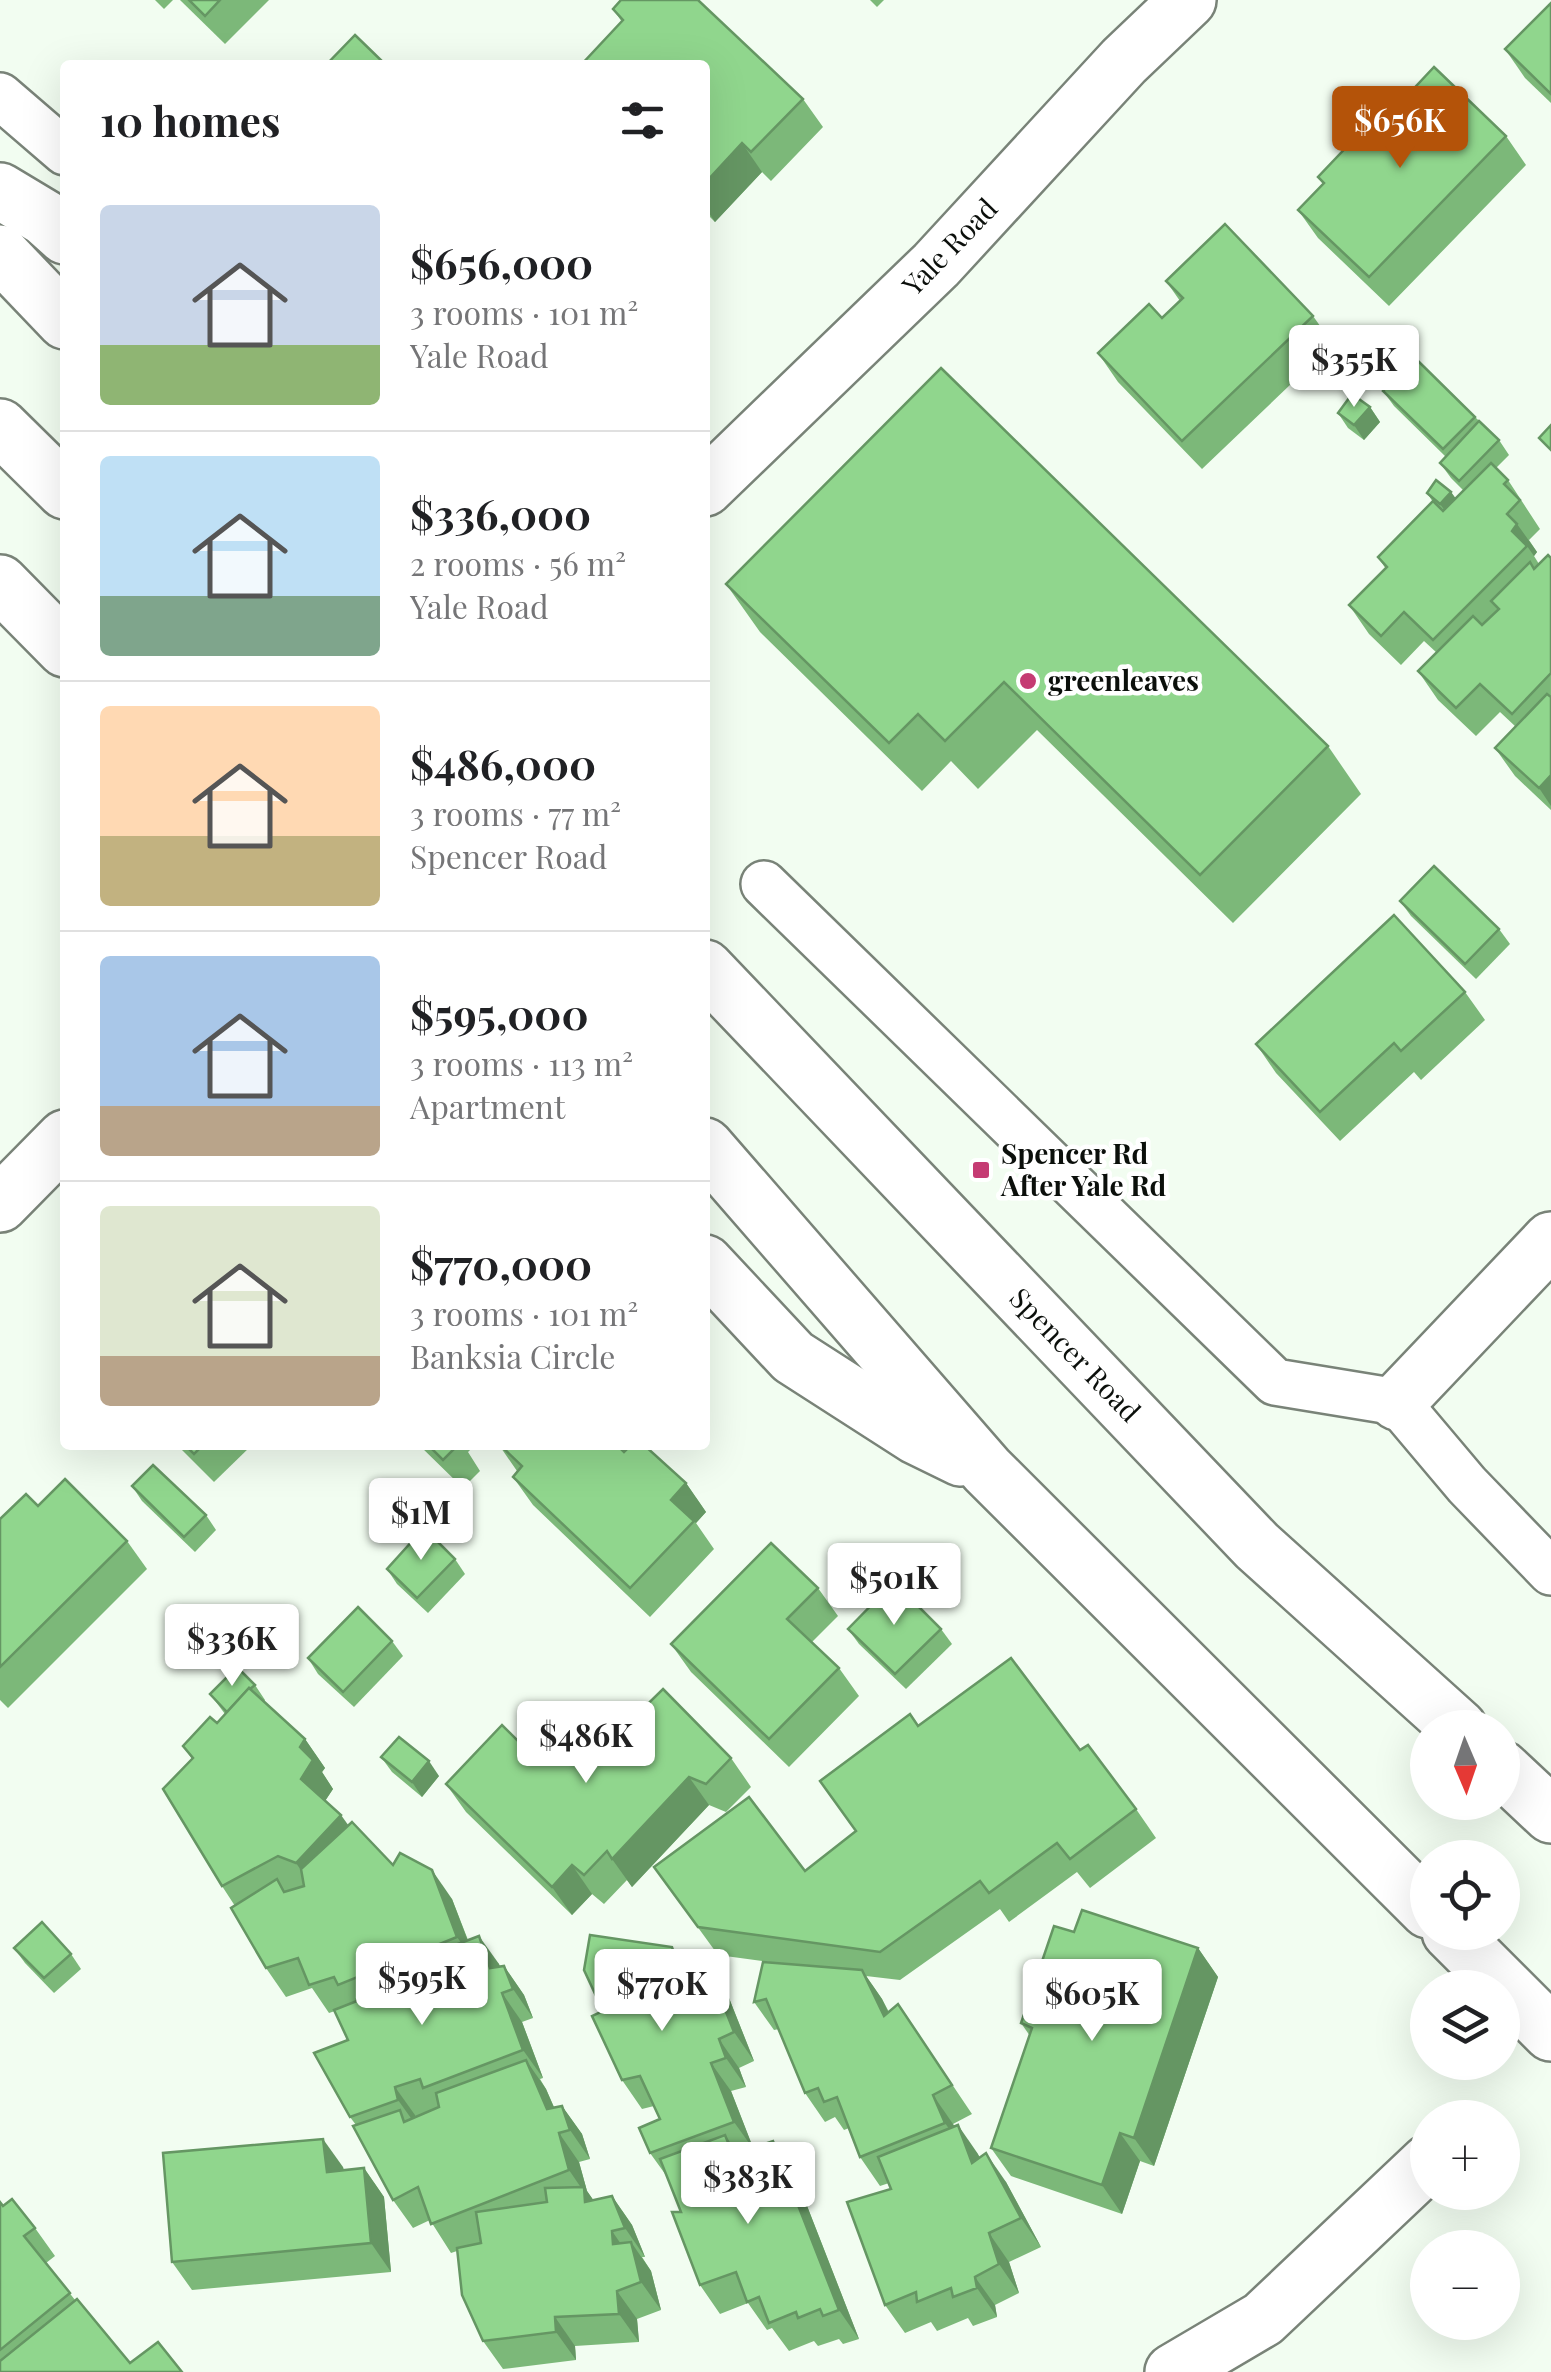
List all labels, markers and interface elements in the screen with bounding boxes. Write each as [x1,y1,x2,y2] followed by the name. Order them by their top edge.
[1330,86,1470,171] pin: $656K
[100,92,280,148] text: 10 homes
[615,93,670,148] icon: filters
[1354,97,1446,140] text: $656K
[893,189,1004,303] street label: Yale Road
[410,234,593,290] text: $656,000
[180,245,300,365] icon: home
[410,290,638,333] text: 3 rooms · 101 m²
[1284,325,1424,410] pin: $355K
[410,333,549,376] text: Yale Road
[1311,336,1397,379] text: $355K
[410,485,591,541] text: $336,000
[180,496,300,616] icon: home
[410,541,626,584] text: 2 rooms · 56 m²
[410,584,549,627] text: Yale Road
[1048,661,1199,698] place label: greenleaves
[1017,670,1039,692] marker: greenleaves
[410,735,596,791] text: $486,000
[180,746,300,866] icon: home
[410,791,621,834] text: 3 rooms · 77 m²
[410,834,607,877] text: Spencer Road
[410,985,589,1041] text: $595,000
[180,996,300,1116] icon: home
[410,1041,633,1084] text: 3 rooms · 113 m²
[410,1084,565,1127] text: Apartment
[1000,1134,1167,1203] place label: Spencer Rd After Yale Rd
[970,1159,992,1181] marker: Spencer Rd After Yale Rd
[410,1235,592,1291] text: $770,000
[180,1246,300,1366] icon: home
[1003,1279,1149,1429] street label: Spencer Road
[410,1291,638,1334] text: 3 rooms · 101 m²
[410,1334,615,1377] text: Banksia Circle
[373,1478,469,1563] pin: $1M
[391,1489,451,1532] text: $1M
[824,1543,964,1628] pin: $501K
[850,1554,938,1597] text: $501K
[162,1604,302,1689] pin: $336K
[187,1615,277,1658] text: $336K
[516,1701,656,1786] pin: $486K
[1410,1710,1520,1820] north arrow
[1410,1710,1520,2340] map controls
[539,1712,633,1755] text: $486K
[1410,1840,1520,1950] button: locate
[352,1943,492,2028] pin: $595K
[592,1949,732,2034] pin: $770K
[378,1954,466,1997] text: $595K
[1022,1959,1162,2044] pin: $605K
[617,1960,707,2003] text: $770K
[1045,1970,1139,2013] text: $605K
[1410,1970,1520,2080] button: layers
[1410,2100,1520,2210] button: +
[678,2142,818,2227] pin: $383K
[703,2153,793,2196] text: $383K
[1410,2230,1520,2340] button: −

